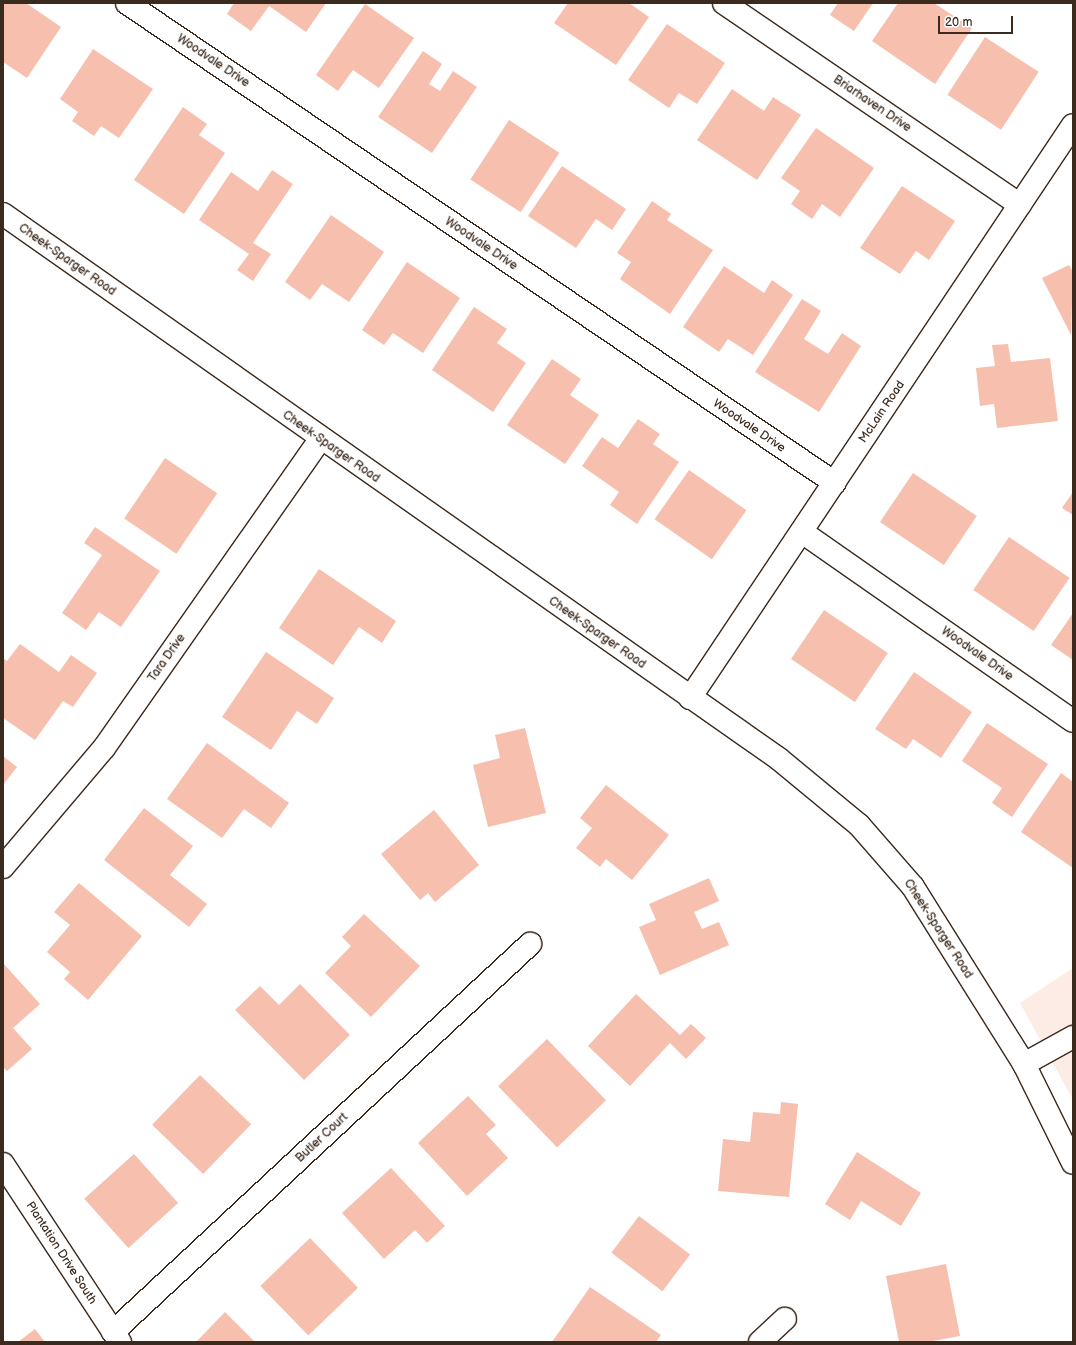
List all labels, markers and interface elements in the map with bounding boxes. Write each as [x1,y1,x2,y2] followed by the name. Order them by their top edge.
[940,8,1015,34] scale bar
[945,15,972,30] text: 20 m
[174,31,252,91] street label: Woodvale Drive
[830,73,914,135] street label: Briarhaven Drive
[442,214,520,274] street label: Woodvale Drive
[16,221,118,299] street label: Cheek-Sparger Road
[856,378,908,446] street label: McLain Road
[710,396,788,456] street label: Woodvale Drive
[280,408,382,486] street label: Cheek-Sparger Road
[546,594,648,672] street label: Cheek-Sparger Road
[938,624,1016,684] street label: Woodvale Drive
[145,631,189,685] street label: Tara Drive
[901,877,975,981] street label: Cheek-Sparger Road
[293,1110,351,1166] street label: Butler Court
[22,1199,100,1307] street label: Plantation Drive South

